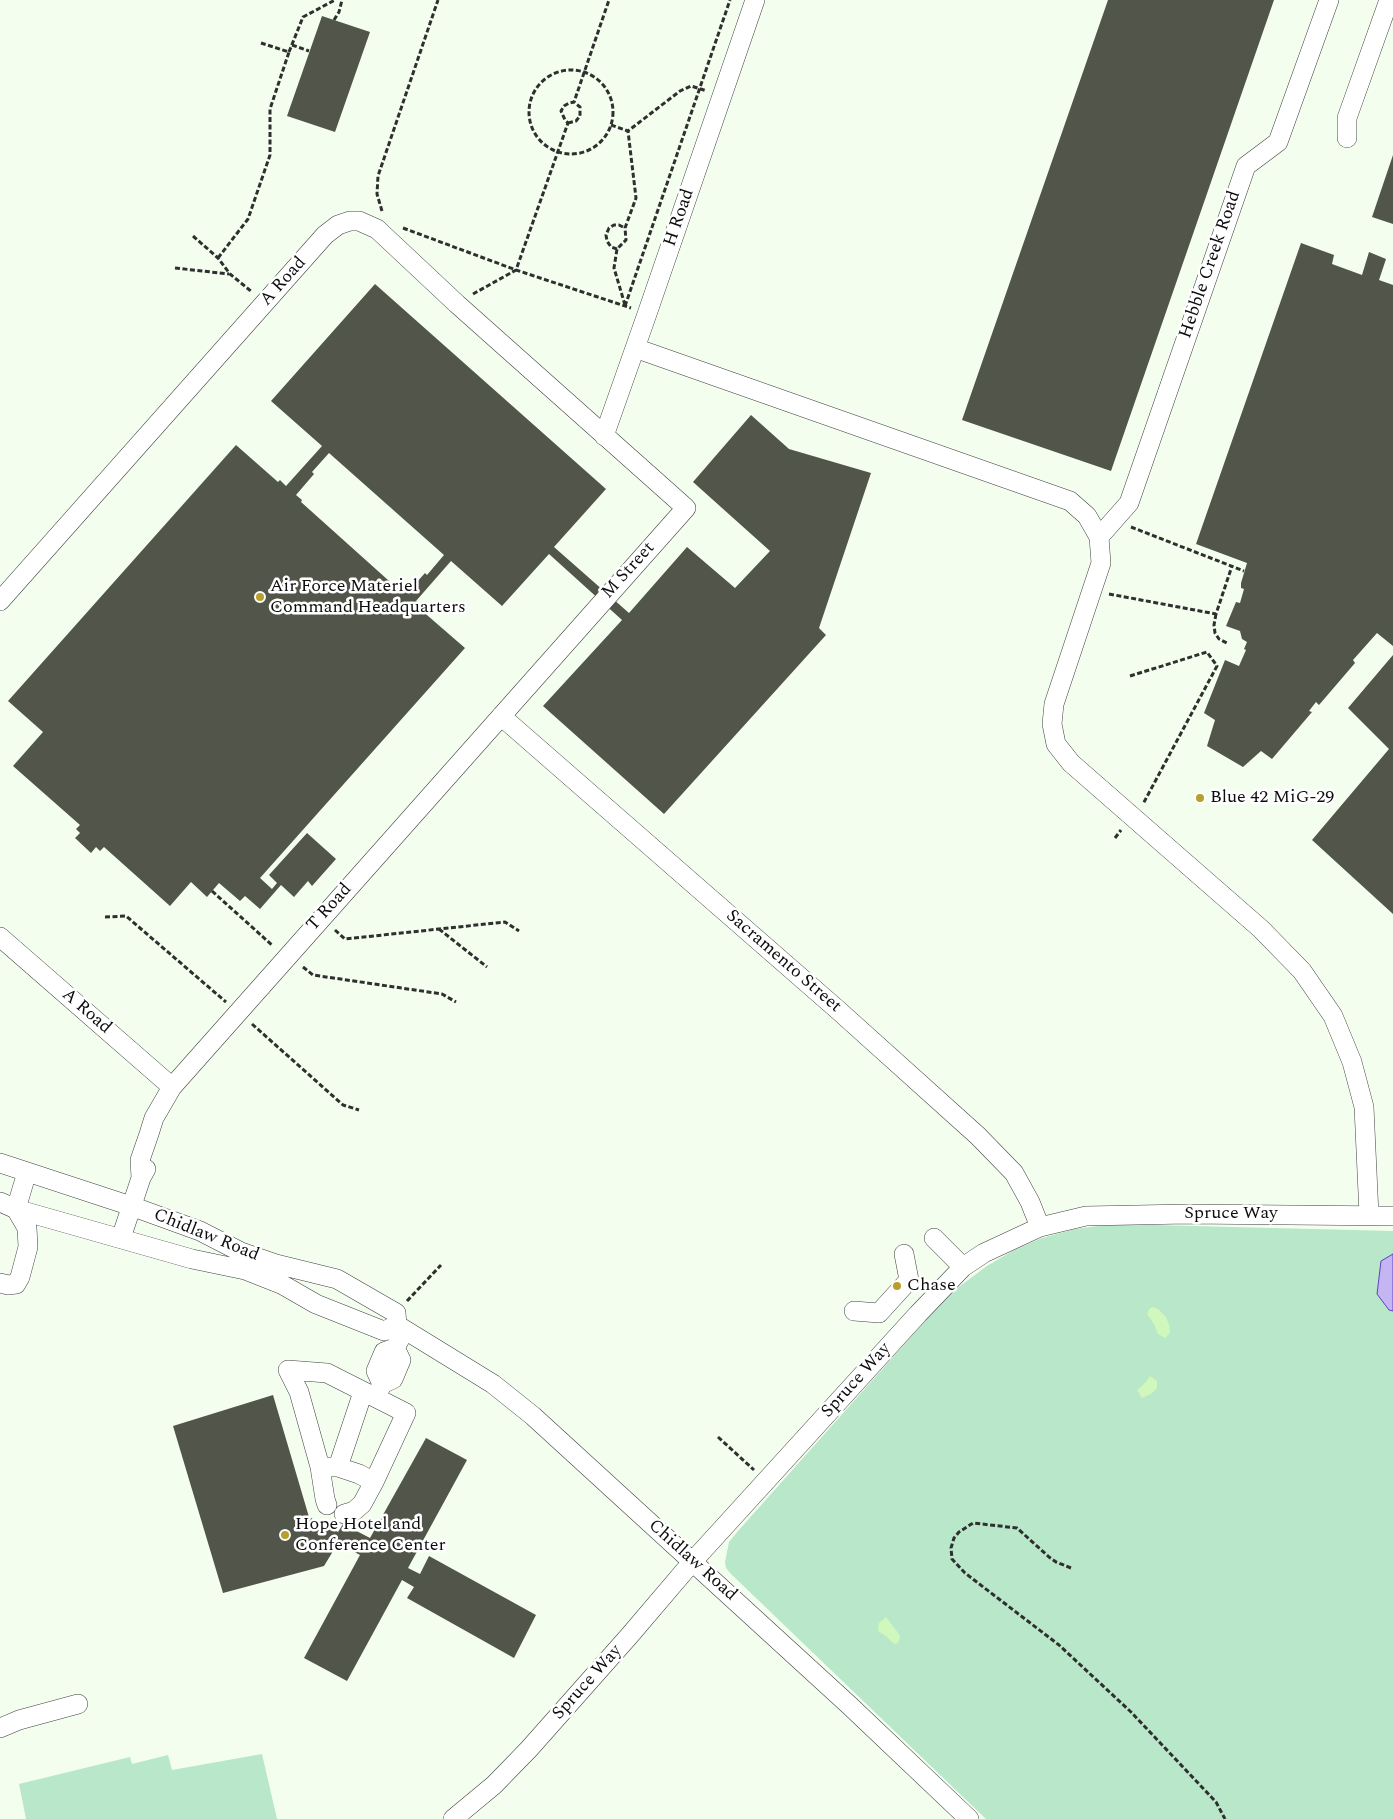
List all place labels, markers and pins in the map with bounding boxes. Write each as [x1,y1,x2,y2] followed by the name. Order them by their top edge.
[270,576,466,618] place label: Air Force Materiel Command Headquarters
[254,591,266,603] marker: Air Force Materiel Command Headquarters
[1210,787,1334,809] place label: Blue 42 MiG-29
[1194,792,1206,804] marker: Blue 42 MiG-29
[907,1275,956,1297] place label: Chase
[891,1280,903,1292] marker: Chase
[295,1514,446,1556] place label: Hope Hotel and Conference Center
[279,1529,291,1541] marker: Hope Hotel and Conference Center

